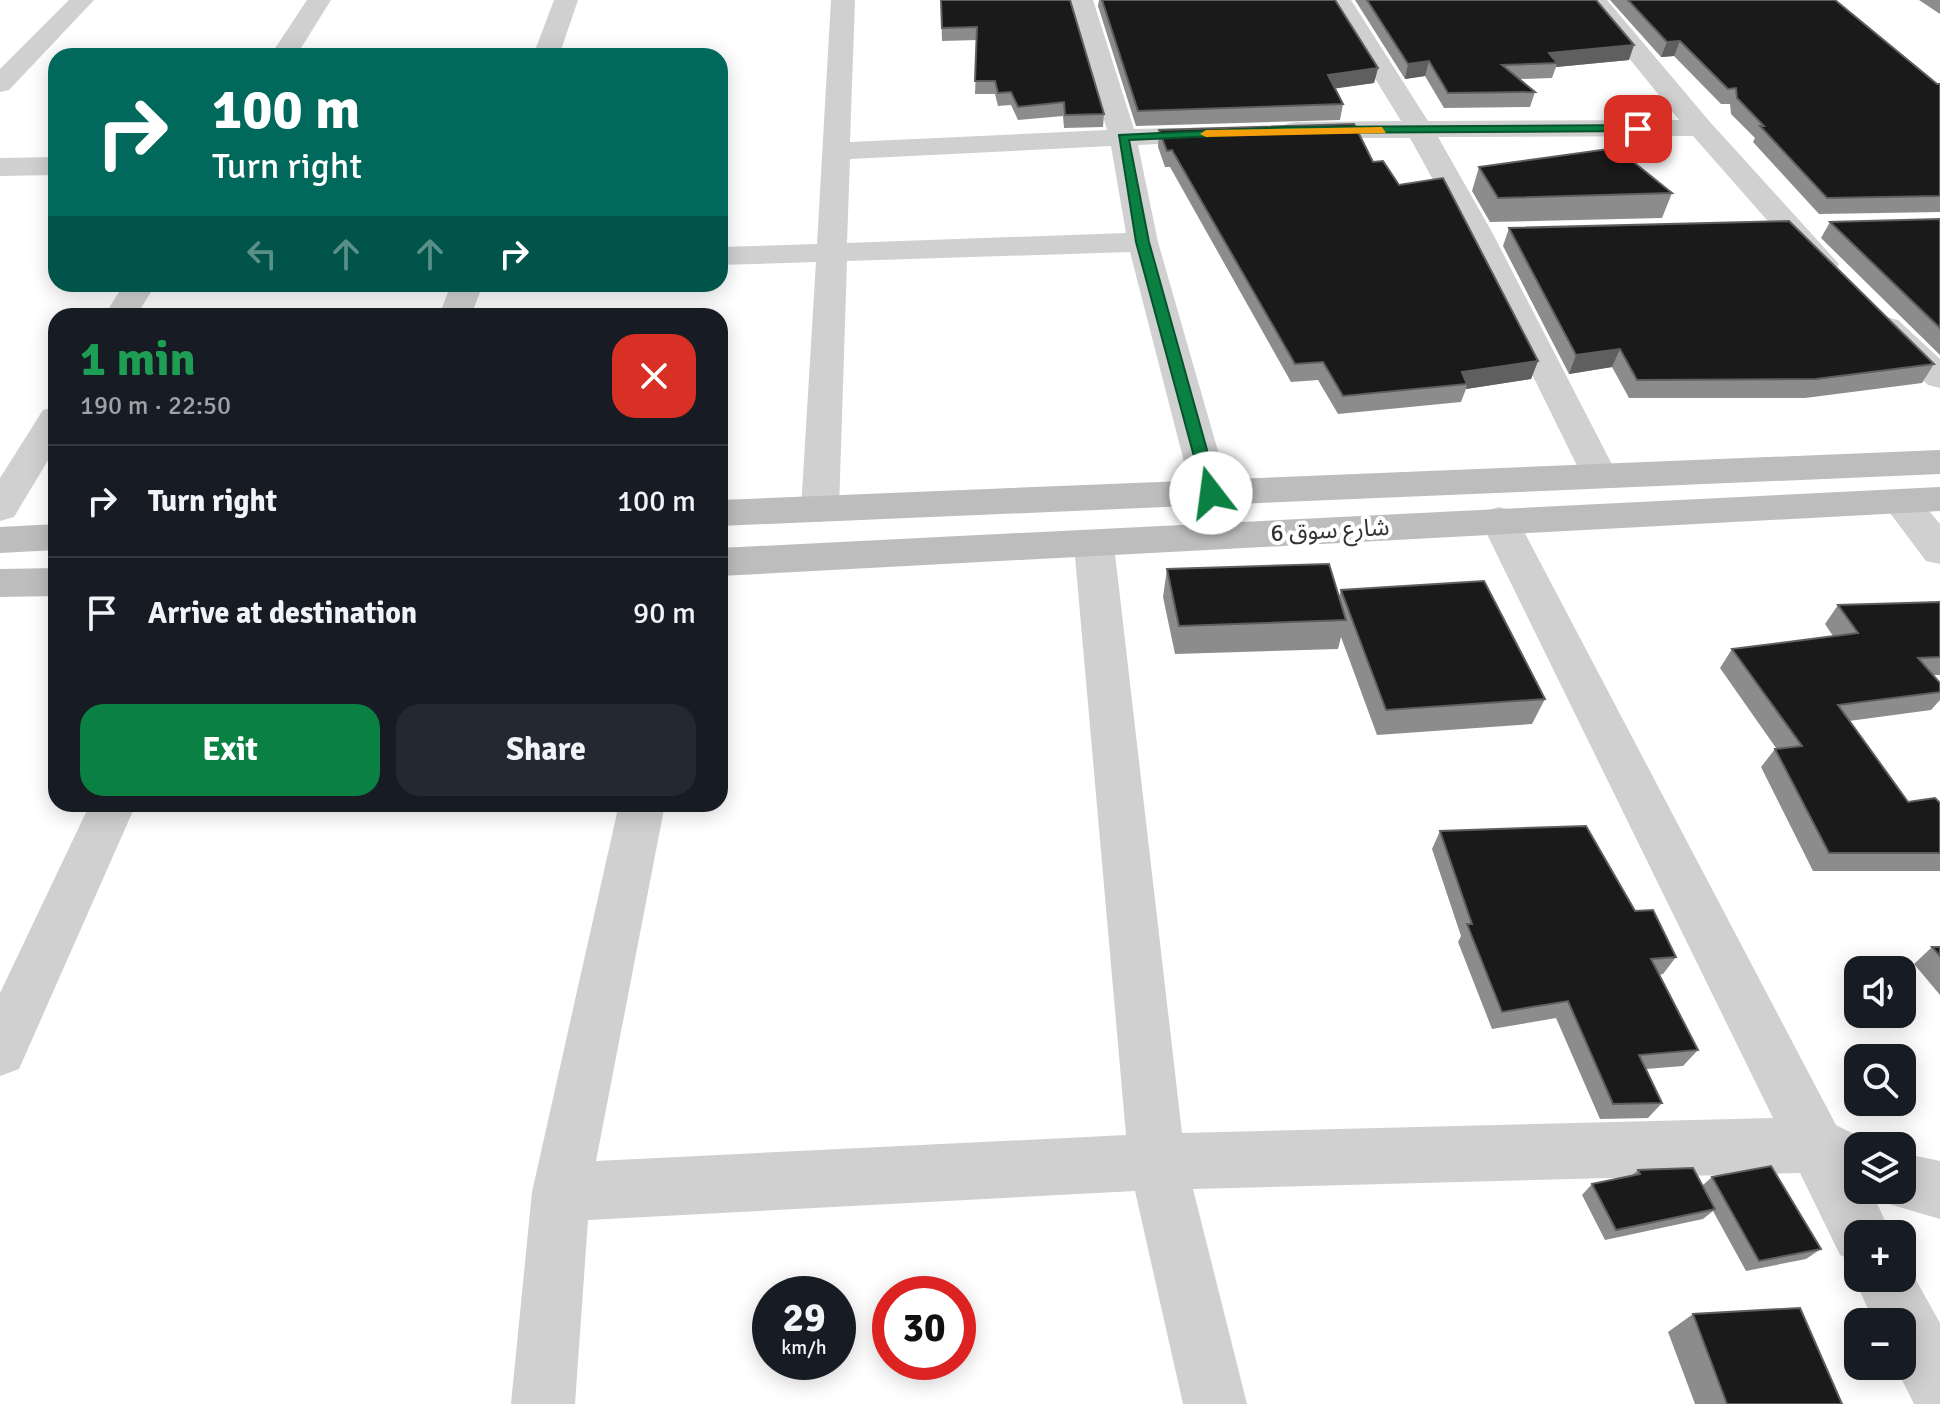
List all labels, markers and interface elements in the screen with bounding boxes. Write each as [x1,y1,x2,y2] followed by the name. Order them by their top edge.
[212,75,360,144] text: 100 m
[80,80,184,184] icon: right
[1604,95,1672,163] pin
[1616,107,1660,151] icon: arrive
[212,144,362,189] text: Turn right
[240,232,284,276] icon: left
[324,232,368,276] icon: ahead
[408,232,452,276] icon: ahead
[492,232,536,276] icon: right
[80,330,196,389] text: 1 min
[612,334,696,418] button: close
[80,390,231,422] text: 190 m · 22:50
[1169,451,1253,535] position arrow
[80,479,124,523] icon: right
[148,483,277,520] text: Turn right
[617,483,696,520] text: 100 m
[1270,512,1390,550] street label: شارع سوق 6
[80,591,124,635] icon: arrive
[148,595,417,632] text: Arrive at destination
[633,595,696,632] text: 90 m
[80,704,380,796] button: Exit
[396,704,696,796] button: Share
[1844,956,1916,1380] map controls
[1844,956,1916,1028] button: sound
[1844,1044,1916,1116] button: search
[1844,1132,1916,1204] button: layers
[1844,1220,1916,1292] button: +
[872,1276,976,1380] speed limit sign: 30
[782,1293,826,1343] text: 29
[1844,1308,1916,1380] button: −
[781,1335,827,1360] text: km/h

